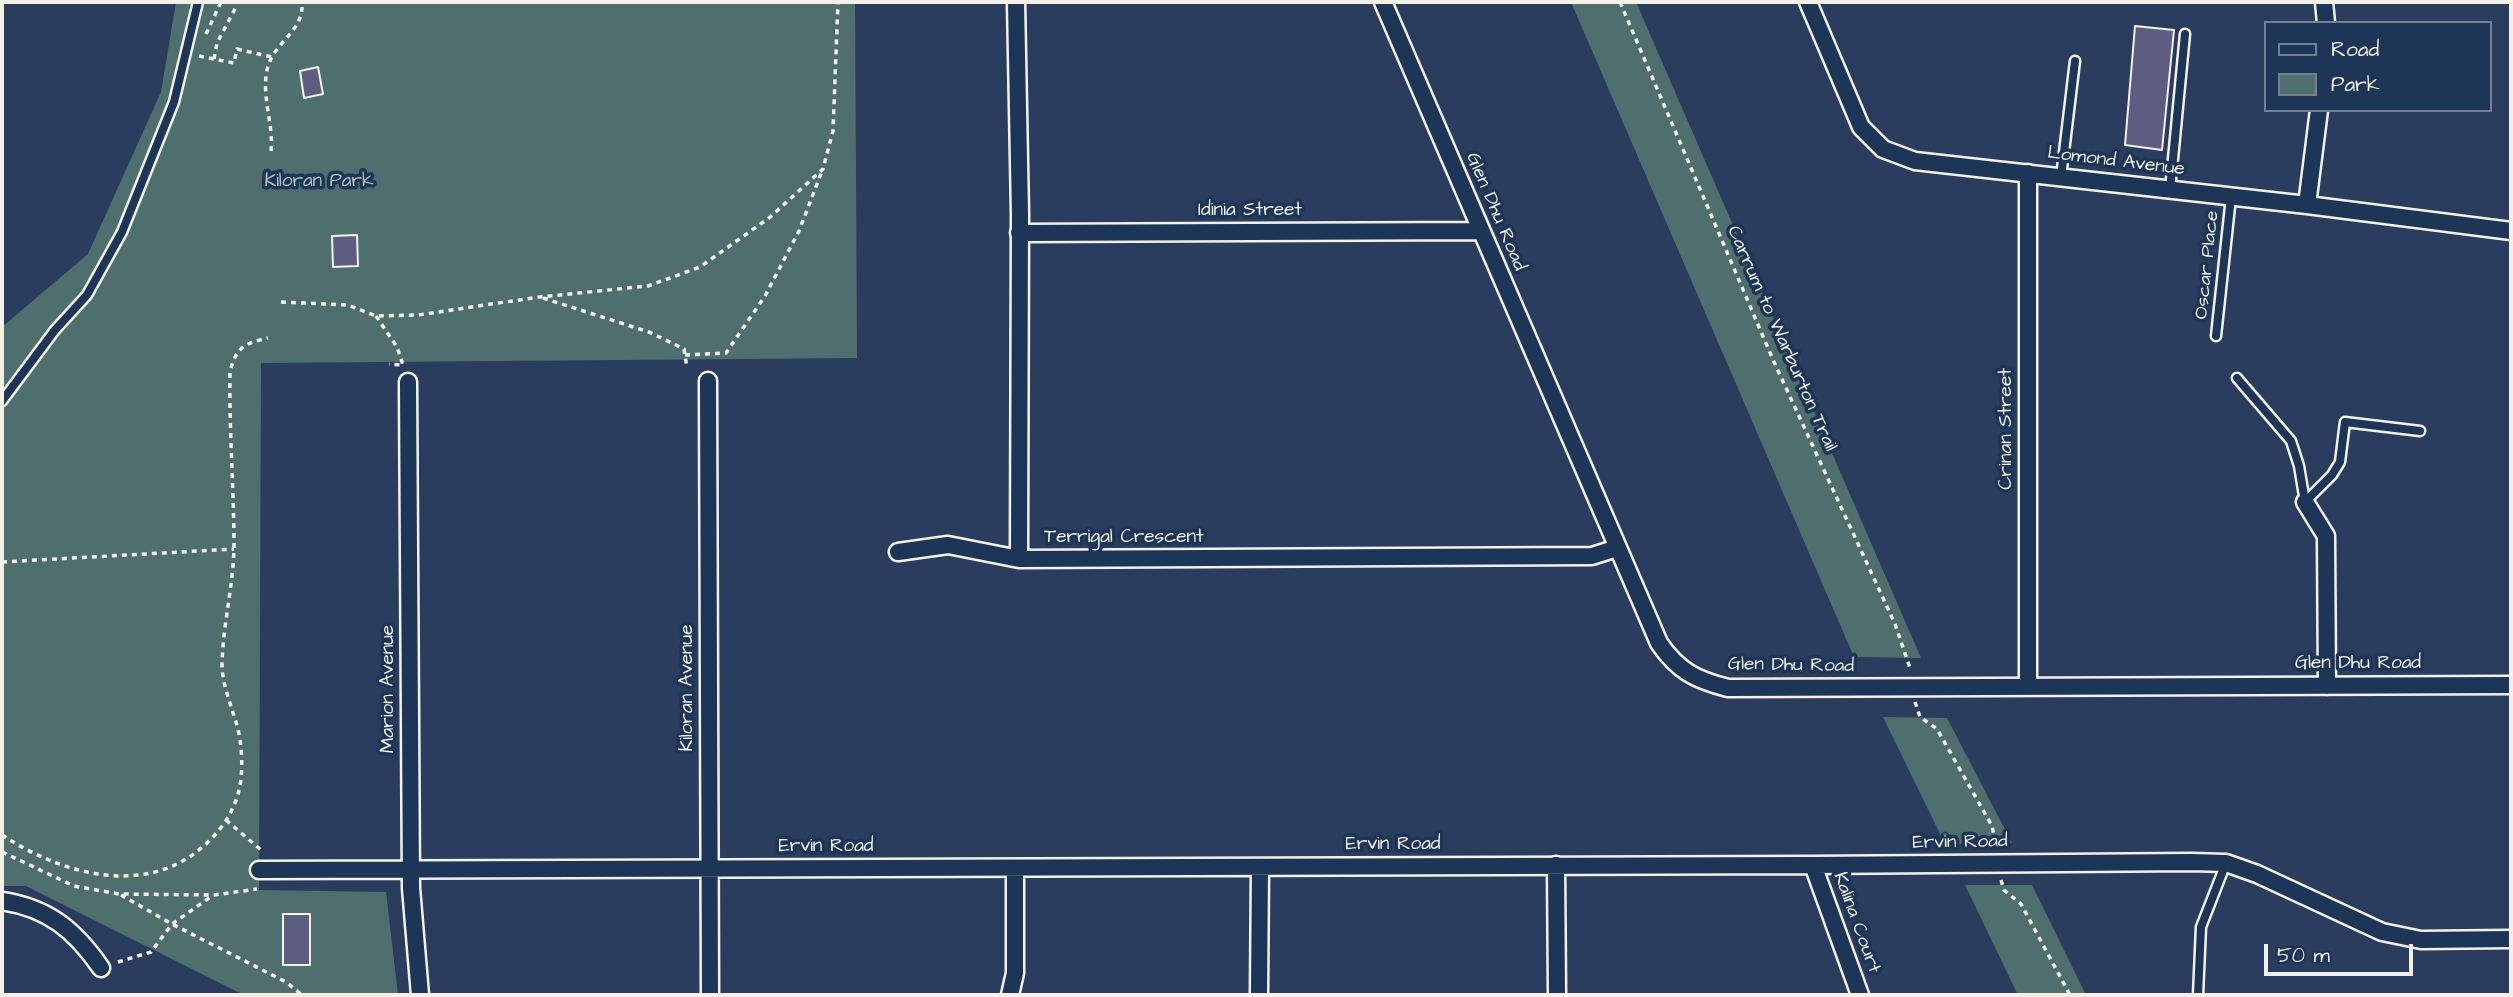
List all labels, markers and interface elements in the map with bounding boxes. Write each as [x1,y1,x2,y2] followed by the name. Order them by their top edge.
[2264,21,2492,112] legend
[2331,35,2379,64] text: Road
[2331,70,2380,99] text: Park
[2046,142,2186,182] street label: Lomond Avenue
[1460,149,1530,275] street label: Glen Dhu Road
[264,171,374,193] park label: Kiloran Park
[1198,200,1302,222] street label: Idinia Street
[2191,210,2225,320] street label: Oscar Place
[1721,223,1841,455] street label: Carrum to Warburton Trail
[1996,368,2018,490] street label: Crinan Street
[1044,527,1204,549] street label: Terrigal Crescent
[677,624,699,752] street label: Kiloran Avenue
[378,625,400,753] street label: Marion Avenue
[2295,653,2421,675] street label: Glen Dhu Road
[1728,654,1854,678] street label: Glen Dhu Road
[1912,831,2008,855] street label: Ervin Road
[1345,834,1441,856] street label: Ervin Road
[778,836,874,858] street label: Ervin Road
[1827,869,1885,977] street label: Kalina Court
[2268,930,2417,974] scale bar
[2277,941,2330,970] text: 50 m

